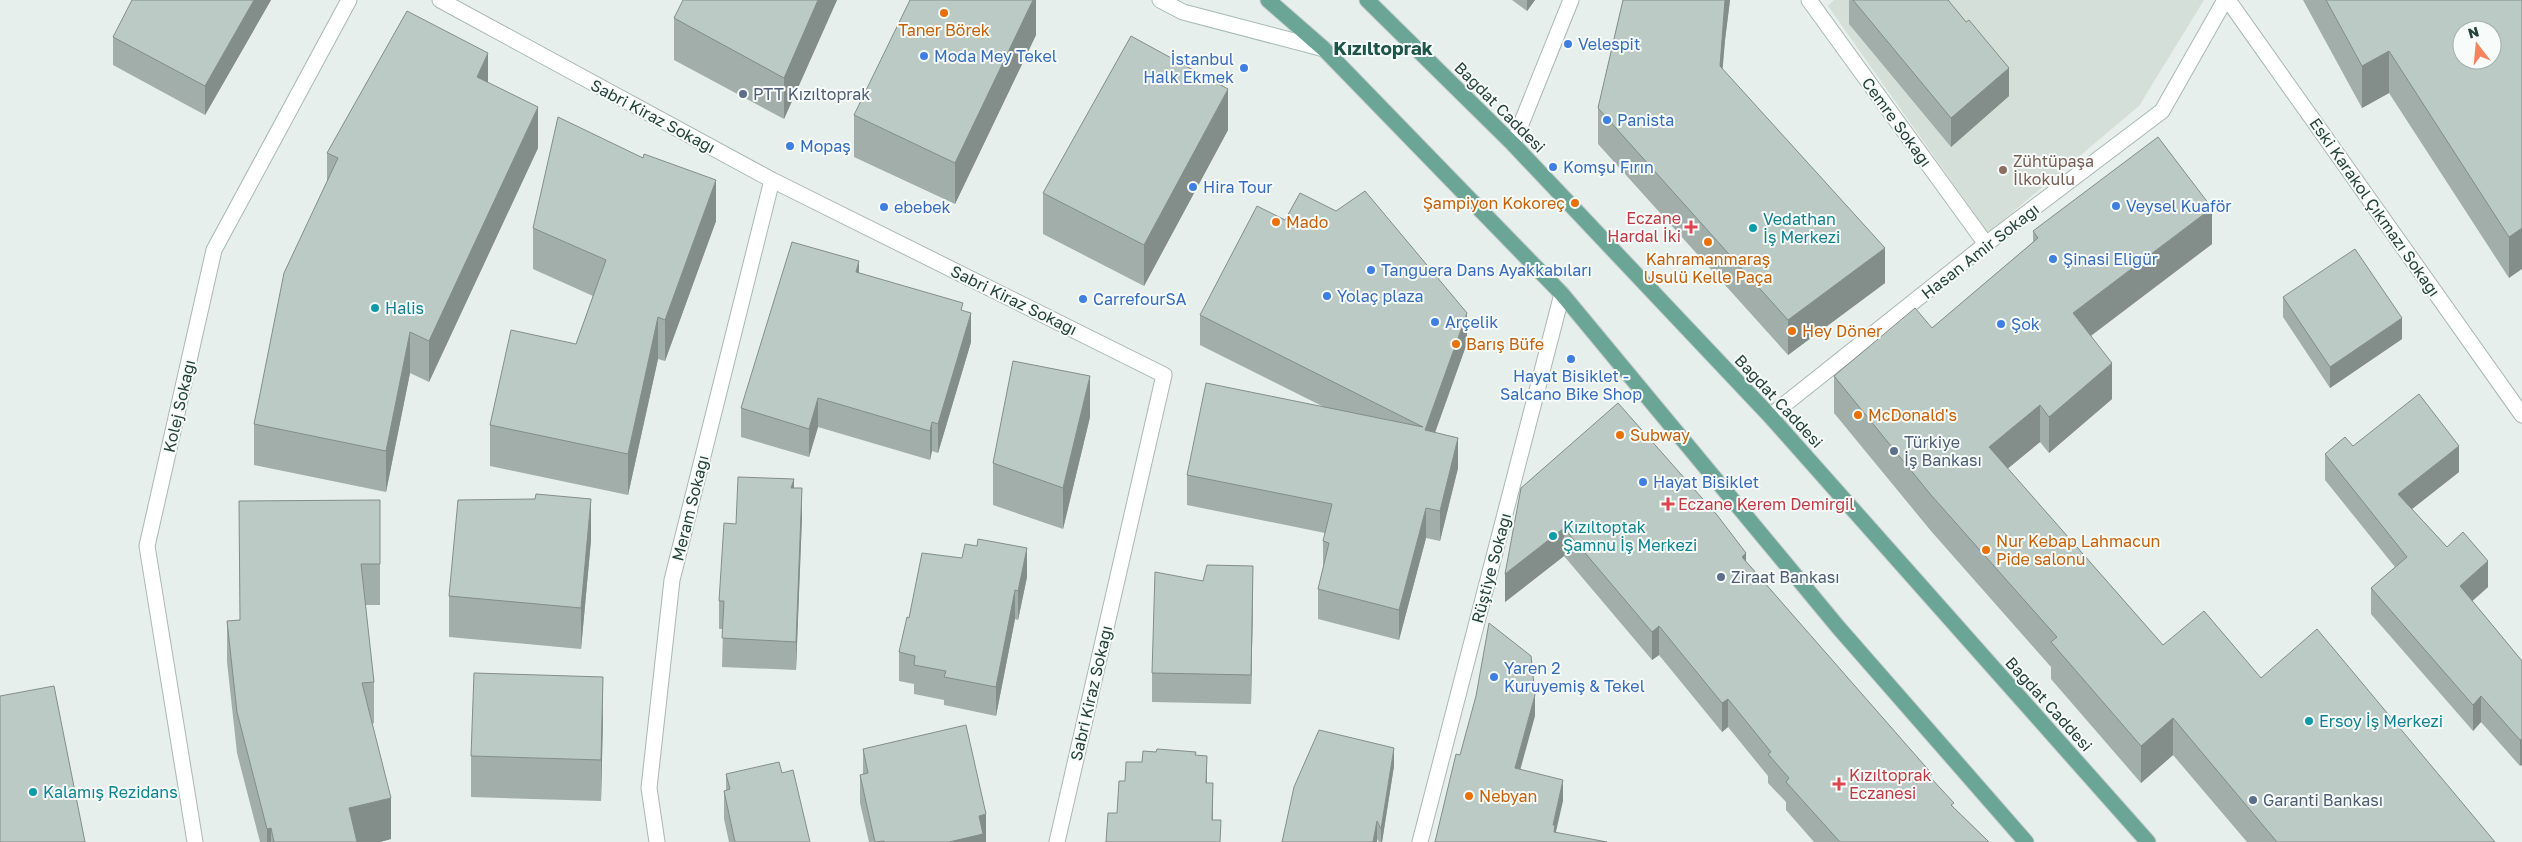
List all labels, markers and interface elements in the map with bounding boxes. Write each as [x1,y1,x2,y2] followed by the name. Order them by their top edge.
[938,7,950,19] marker: Taner Börek
[898,20,990,40] place label: Taner Börek
[2452,20,2502,70] north arrow
[2466,22,2481,42] text: N
[1578,34,1640,54] place label: Velespit
[1333,36,1433,59] district label: Kızıltoprak
[1562,38,1574,50] marker: Velespit
[934,46,1057,66] place label: Moda Mey Tekel
[1143,49,1234,87] place label: İstanbul Halk Ekmek
[918,50,930,62] marker: Moda Mey Tekel
[1450,57,1550,157] street label: Bağdat Caddesi
[1238,62,1250,74] marker: İstanbul Halk Ekmek
[1858,73,1936,171] street label: Cemre Sokağı
[587,75,719,157] street label: Sabri Kiraz Sokağı
[753,84,870,104] place label: PTT Kızıltoprak
[737,88,749,100] marker: PTT Kızıltoprak
[1617,110,1674,130] place label: Panista
[1601,114,1613,126] marker: Panista
[2305,114,2445,300] street label: Eski Karakol Çıkmazı Sokağı
[800,136,851,156] place label: Mopaş
[784,140,796,152] marker: Mopaş
[2013,151,2094,189] place label: Zühtüpaşa İlkokulu
[1563,157,1654,177] place label: Komşu Fırın
[1547,161,1559,173] marker: Komşu Fırın
[1997,164,2009,176] marker: Zühtüpaşa İlkokulu
[1203,177,1273,197] place label: Hira Tour
[1187,181,1199,193] marker: Hira Tour
[1423,193,1565,213] place label: Şampiyon Kokoreç
[2126,196,2232,216] place label: Veysel Kuaför
[894,197,951,217] place label: ebebek
[1569,197,1581,209] marker: Şampiyon Kokoreç
[1917,199,2043,303] street label: Hasan Amir Sokağı
[2110,200,2122,212] marker: Veysel Kuaför
[878,201,890,213] marker: ebebek
[1607,208,1681,246] place label: Eczane Hardal İki
[1763,209,1840,247] place label: Vedathan İş Merkezi
[1286,212,1328,232] place label: Mado
[1270,216,1282,228] marker: Mado
[1685,221,1697,233] marker: Eczane Hardal İki
[1747,222,1759,234] marker: Vedathan İş Merkezi
[1702,236,1714,248] marker: Kahramanmaraş Usulü Kelle Paça
[1643,249,1773,287] place label: Kahramanmaraş Usulü Kelle Paça
[2063,249,2158,269] place label: Şinasi Eligür
[2047,253,2059,265] marker: Şinasi Eligür
[1381,260,1592,280] place label: Tanguera Dans Ayakkabıları
[948,261,1080,339] street label: Sabri Kiraz Sokağı
[1365,264,1377,276] marker: Tanguera Dans Ayakkabıları
[1337,286,1424,306] place label: Yolaç plaza
[1093,289,1187,309] place label: CarrefourSA
[1321,290,1333,302] marker: Yolaç plaza
[1077,293,1089,305] marker: CarrefourSA
[385,298,424,318] place label: Halis
[369,302,381,314] marker: Halis
[1445,312,1498,332] place label: Arçelik
[2011,314,2040,334] place label: Şok
[1429,316,1441,328] marker: Arçelik
[1995,318,2007,330] marker: Şok
[1802,321,1882,341] place label: Hey Döner
[1786,325,1798,337] marker: Hey Döner
[1466,334,1544,354] place label: Barış Büfe
[1450,338,1462,350] marker: Barış Büfe
[1731,350,1827,452] street label: Bağdat Caddesi
[1565,353,1577,365] marker: Hayat Bisiklet - Salcano Bike Shop
[159,358,199,454] street label: Kolej Sokağı
[1500,366,1642,404] place label: Hayat Bisiklet - Salcano Bike Shop
[1868,405,1957,425] place label: McDonald's
[1852,409,1864,421] marker: McDonald's
[1630,425,1690,445] place label: Subway
[1614,429,1626,441] marker: Subway
[1904,432,1982,470] place label: Türkiye İş Bankası
[1888,445,1900,457] marker: Türkiye İş Bankası
[667,453,713,563] street label: Meram Sokağı
[1653,472,1759,492] place label: Hayat Bisiklet
[1637,476,1649,488] marker: Hayat Bisiklet
[1678,494,1854,514] place label: Eczane Kerem Demirgil
[1662,498,1674,510] marker: Eczane Kerem Demirgil
[1467,511,1515,625] street label: Rüştiye Sokağı
[1563,517,1697,555] place label: Kızıltoptak Şamnu İş Merkezi
[1547,530,1559,542] marker: Kızıltoptak Şamnu İş Merkezi
[1996,531,2160,569] place label: Nur Kebap Lahmacun Pide salonu
[1980,544,1992,556] marker: Nur Kebap Lahmacun Pide salonu
[1731,567,1840,587] place label: Ziraat Bankası
[1715,571,1727,583] marker: Ziraat Bankası
[1066,623,1116,763] street label: Sabri Kiraz Sokağı
[2001,653,2097,755] street label: Bağdat Caddesi
[1504,658,1645,696] place label: Yaren 2 Kuruyemiş & Tekel
[1488,671,1500,683] marker: Yaren 2 Kuruyemiş & Tekel
[2319,711,2443,731] place label: Ersoy İş Merkezi
[2303,715,2315,727] marker: Ersoy İş Merkezi
[1849,765,1932,803] place label: Kızıltoprak Eczanesi
[1833,778,1845,790] marker: Kızıltoprak Eczanesi
[43,782,178,802] place label: Kalamış Rezidans
[27,786,39,798] marker: Kalamış Rezidans
[1479,786,1537,806] place label: Nebyan
[1463,790,1475,802] marker: Nebyan
[2263,790,2383,810] place label: Garanti Bankası
[2247,794,2259,806] marker: Garanti Bankası

